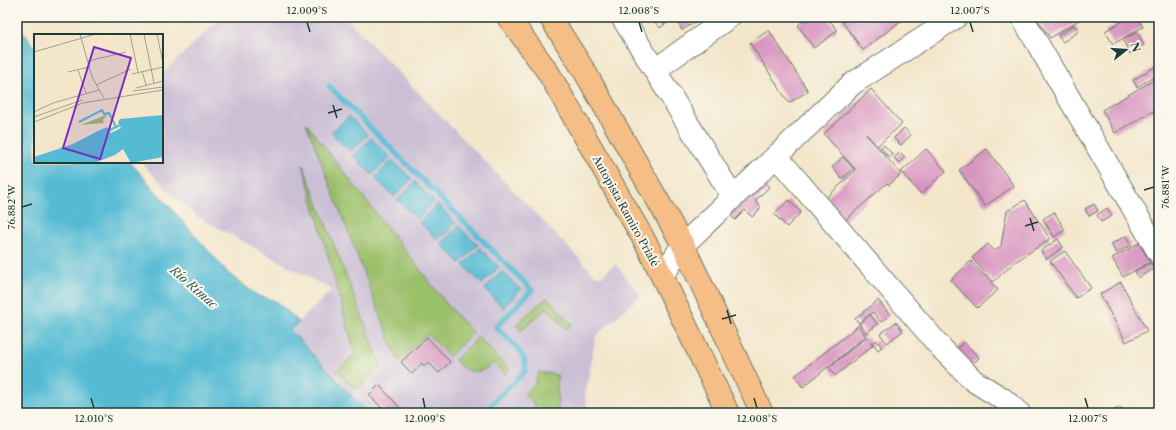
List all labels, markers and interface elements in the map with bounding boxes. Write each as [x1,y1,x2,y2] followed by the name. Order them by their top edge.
[287,4,327,17] text: 12.009°S
[619,4,659,17] text: 12.008°S
[950,4,990,17] text: 12.007°S
[1106,30,1146,70] north arrow
[34,34,163,163] inset map
[1127,40,1144,54] text: N
[589,152,662,269] street label: Autopista Ramiro Prialé
[1159,164,1172,209] text: 76.881°W
[5,183,18,230] text: 76.882°W
[167,262,221,312] water label: Río Rímac
[75,412,113,425] text: 12.010°S
[405,412,445,425] text: 12.009°S
[737,412,777,425] text: 12.008°S
[1068,412,1108,425] text: 12.007°S

